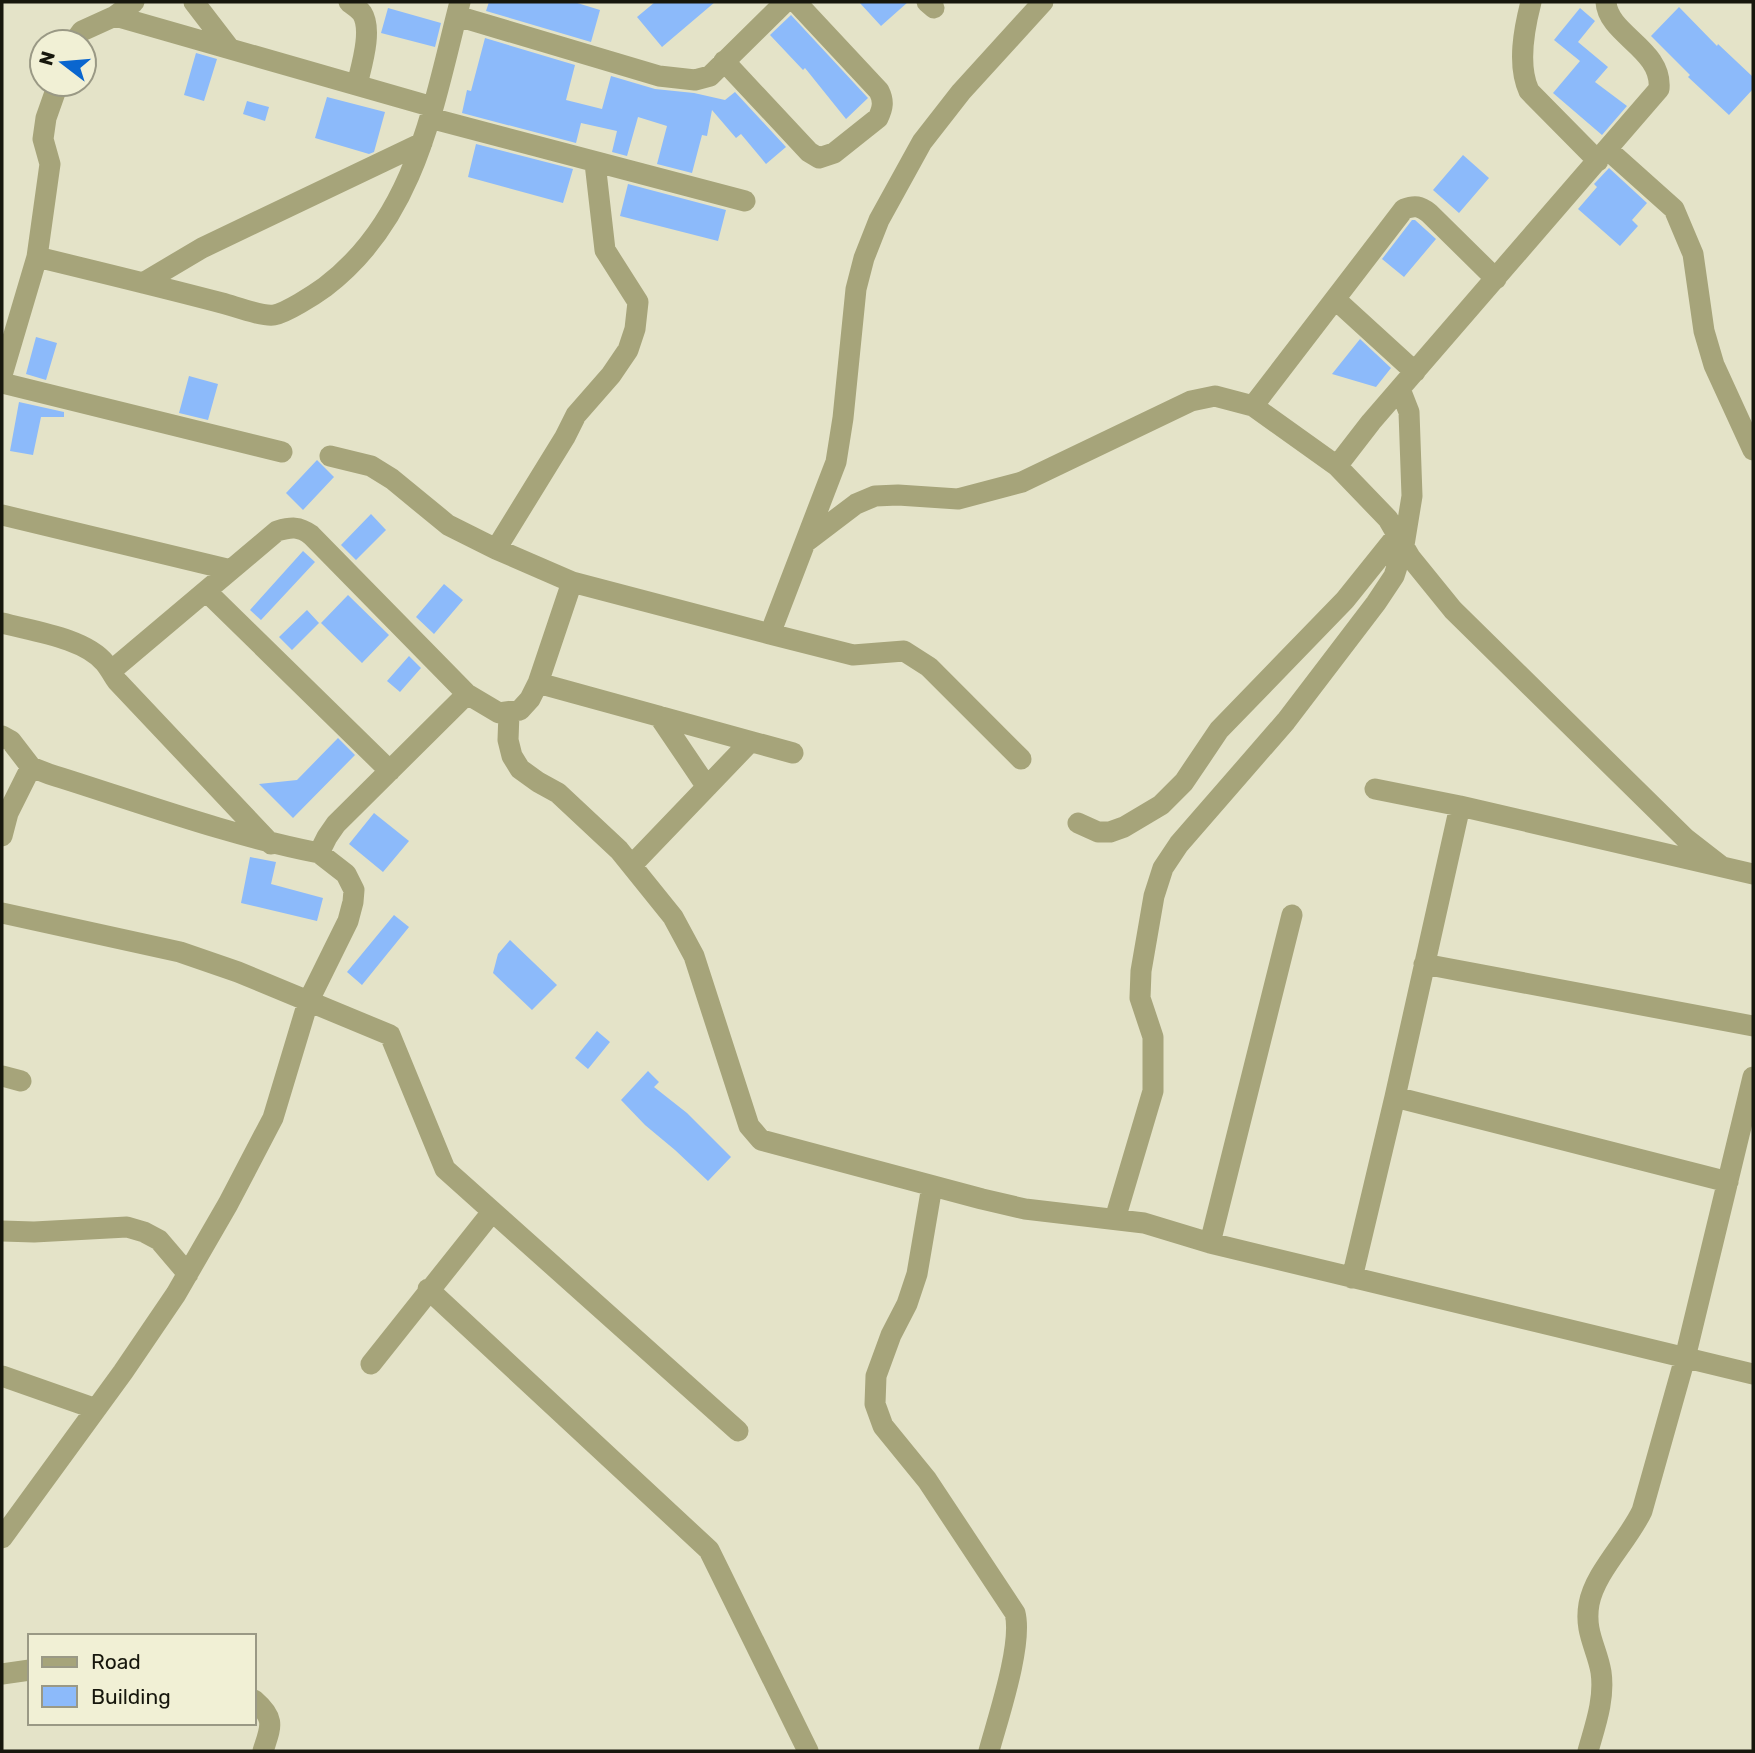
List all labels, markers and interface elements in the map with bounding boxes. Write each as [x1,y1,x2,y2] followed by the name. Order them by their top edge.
[28,28,98,98] north arrow
[34,49,60,68] text: N
[28,1634,256,1725] legend
[91,1649,141,1674] text: Road
[91,1684,171,1709] text: Building

